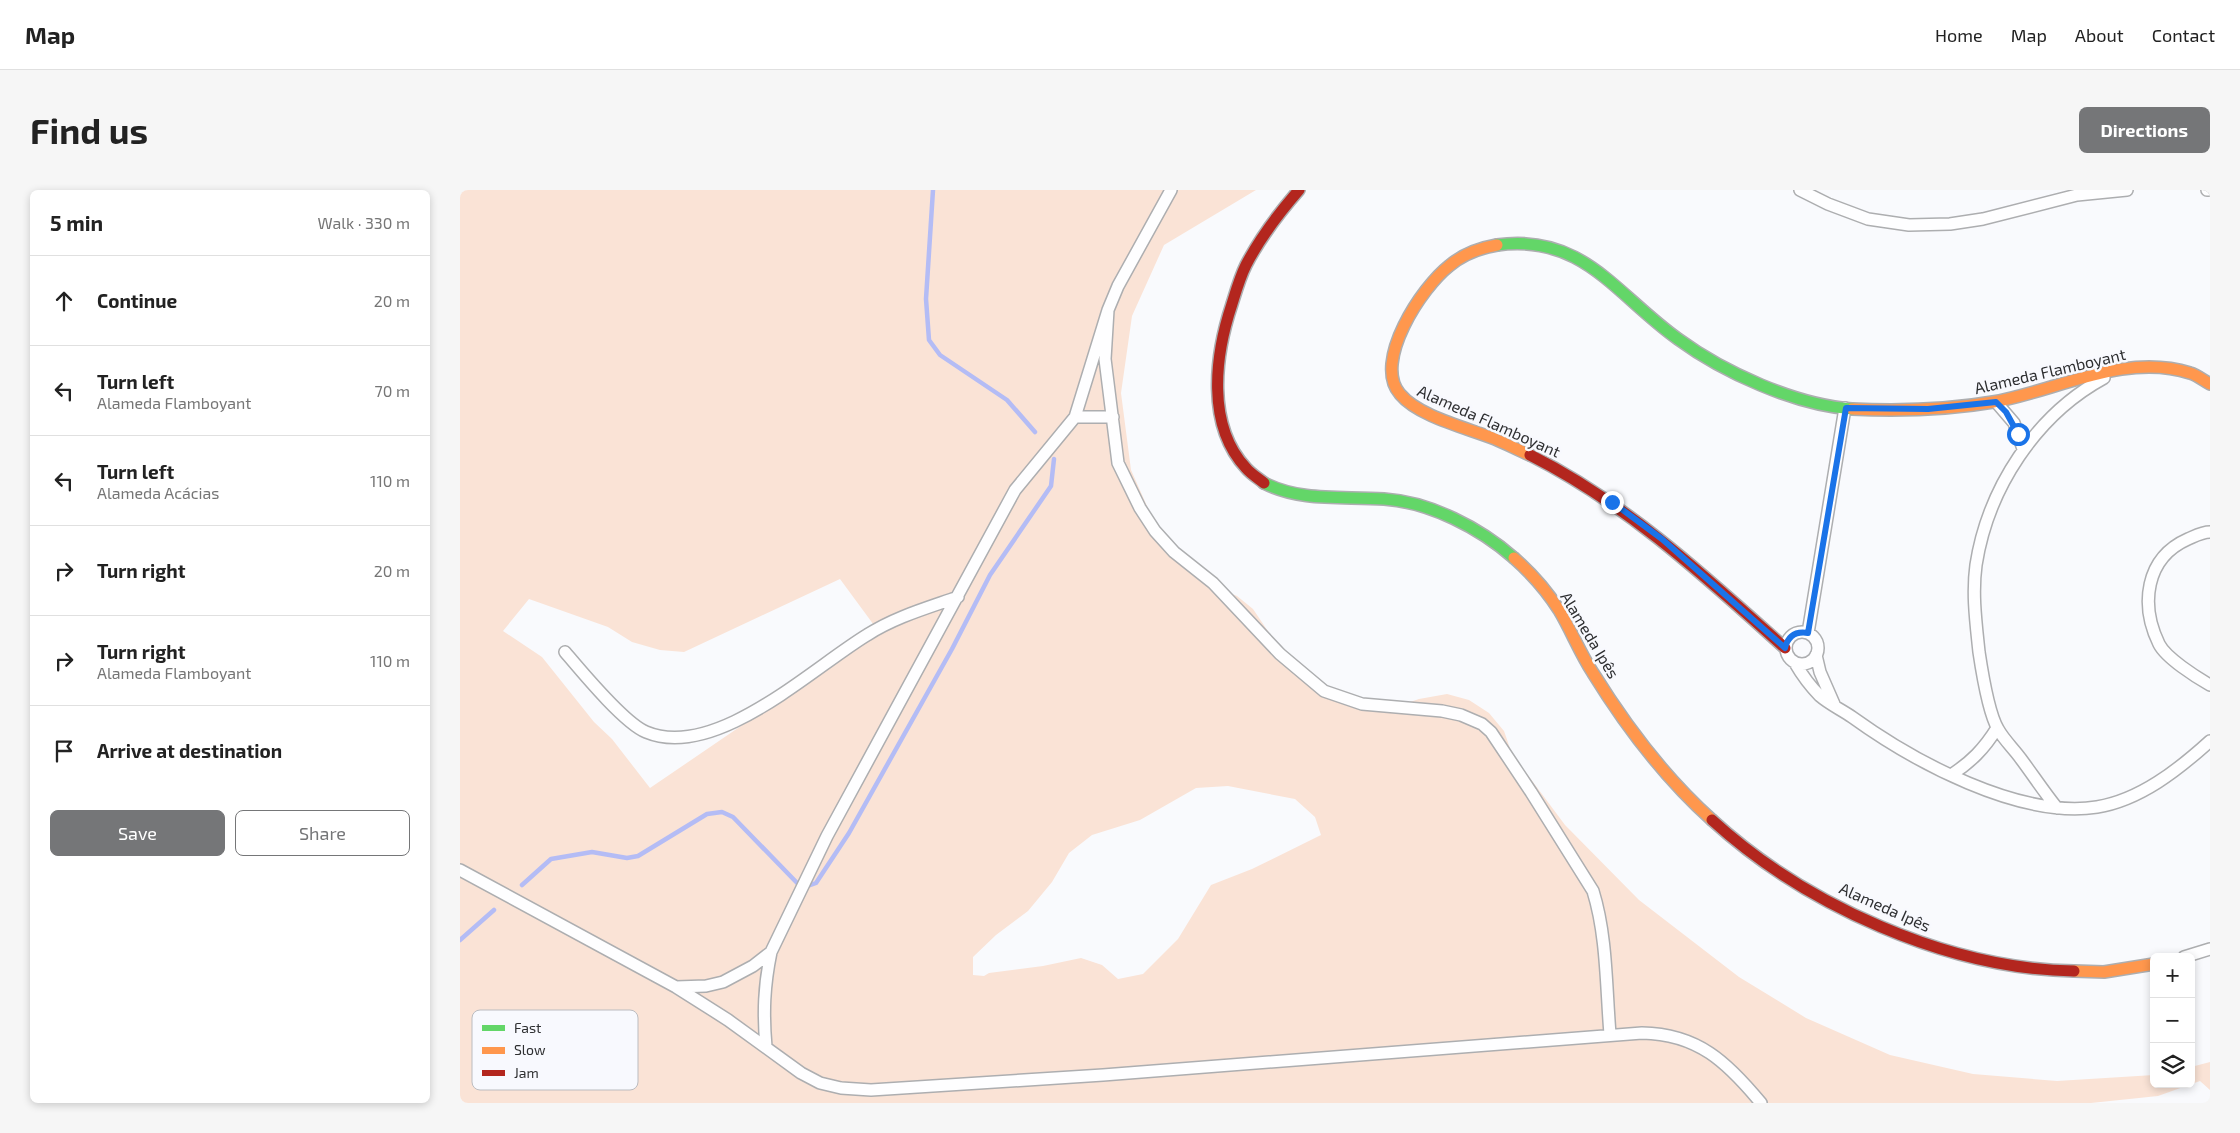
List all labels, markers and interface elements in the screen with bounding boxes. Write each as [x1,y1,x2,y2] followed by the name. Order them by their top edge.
[25,20,75,49] text: Map
[1935,24,1983,46] text: Home
[2011,24,2047,46] text: Map
[2075,24,2124,46] text: About
[2152,24,2215,46] text: Contact
[2079,107,2210,153] button: Directions
[30,109,148,151] text: Find us
[50,210,103,235] text: 5 min
[318,213,410,232] text: Walk · 330 m
[50,287,78,315] icon: ahead
[97,289,177,312] text: Continue
[374,291,410,310] text: 20 m
[1972,344,2127,397] street label: Alameda Flamboyant
[97,370,174,393] text: Turn left
[50,377,78,405] icon: left
[1415,380,1564,461] street label: Alameda Flamboyant
[375,381,410,400] text: 70 m
[97,393,251,412] text: Alameda Flamboyant
[2007,423,2030,446] route start
[97,460,174,483] text: Turn left
[50,467,78,495] icon: left
[370,471,410,490] text: 110 m
[97,483,220,502] text: Alameda Acácias
[1601,491,1624,514] route end
[50,557,78,585] icon: right
[97,559,185,582] text: Turn right
[374,561,410,580] text: 20 m
[1557,588,1624,682] street label: Alameda Ipês
[97,640,185,663] text: Turn right
[50,647,78,675] icon: right
[370,651,410,670] text: 110 m
[97,663,251,682] text: Alameda Flamboyant
[50,737,78,765] icon: arrive
[97,739,282,762] text: Arrive at destination
[50,810,225,856] button: Save
[235,810,410,856] button: Share
[1837,878,1934,935] street label: Alameda Ipês
[2150,953,2195,1088] map controls
[2150,953,2195,998] button: +
[2150,998,2195,1043] button: −
[472,1010,638,1090] legend
[514,1019,541,1036] text: Fast
[514,1041,546,1058] text: Slow
[2150,1043,2195,1088] button: layers
[514,1064,539,1081] text: Jam

